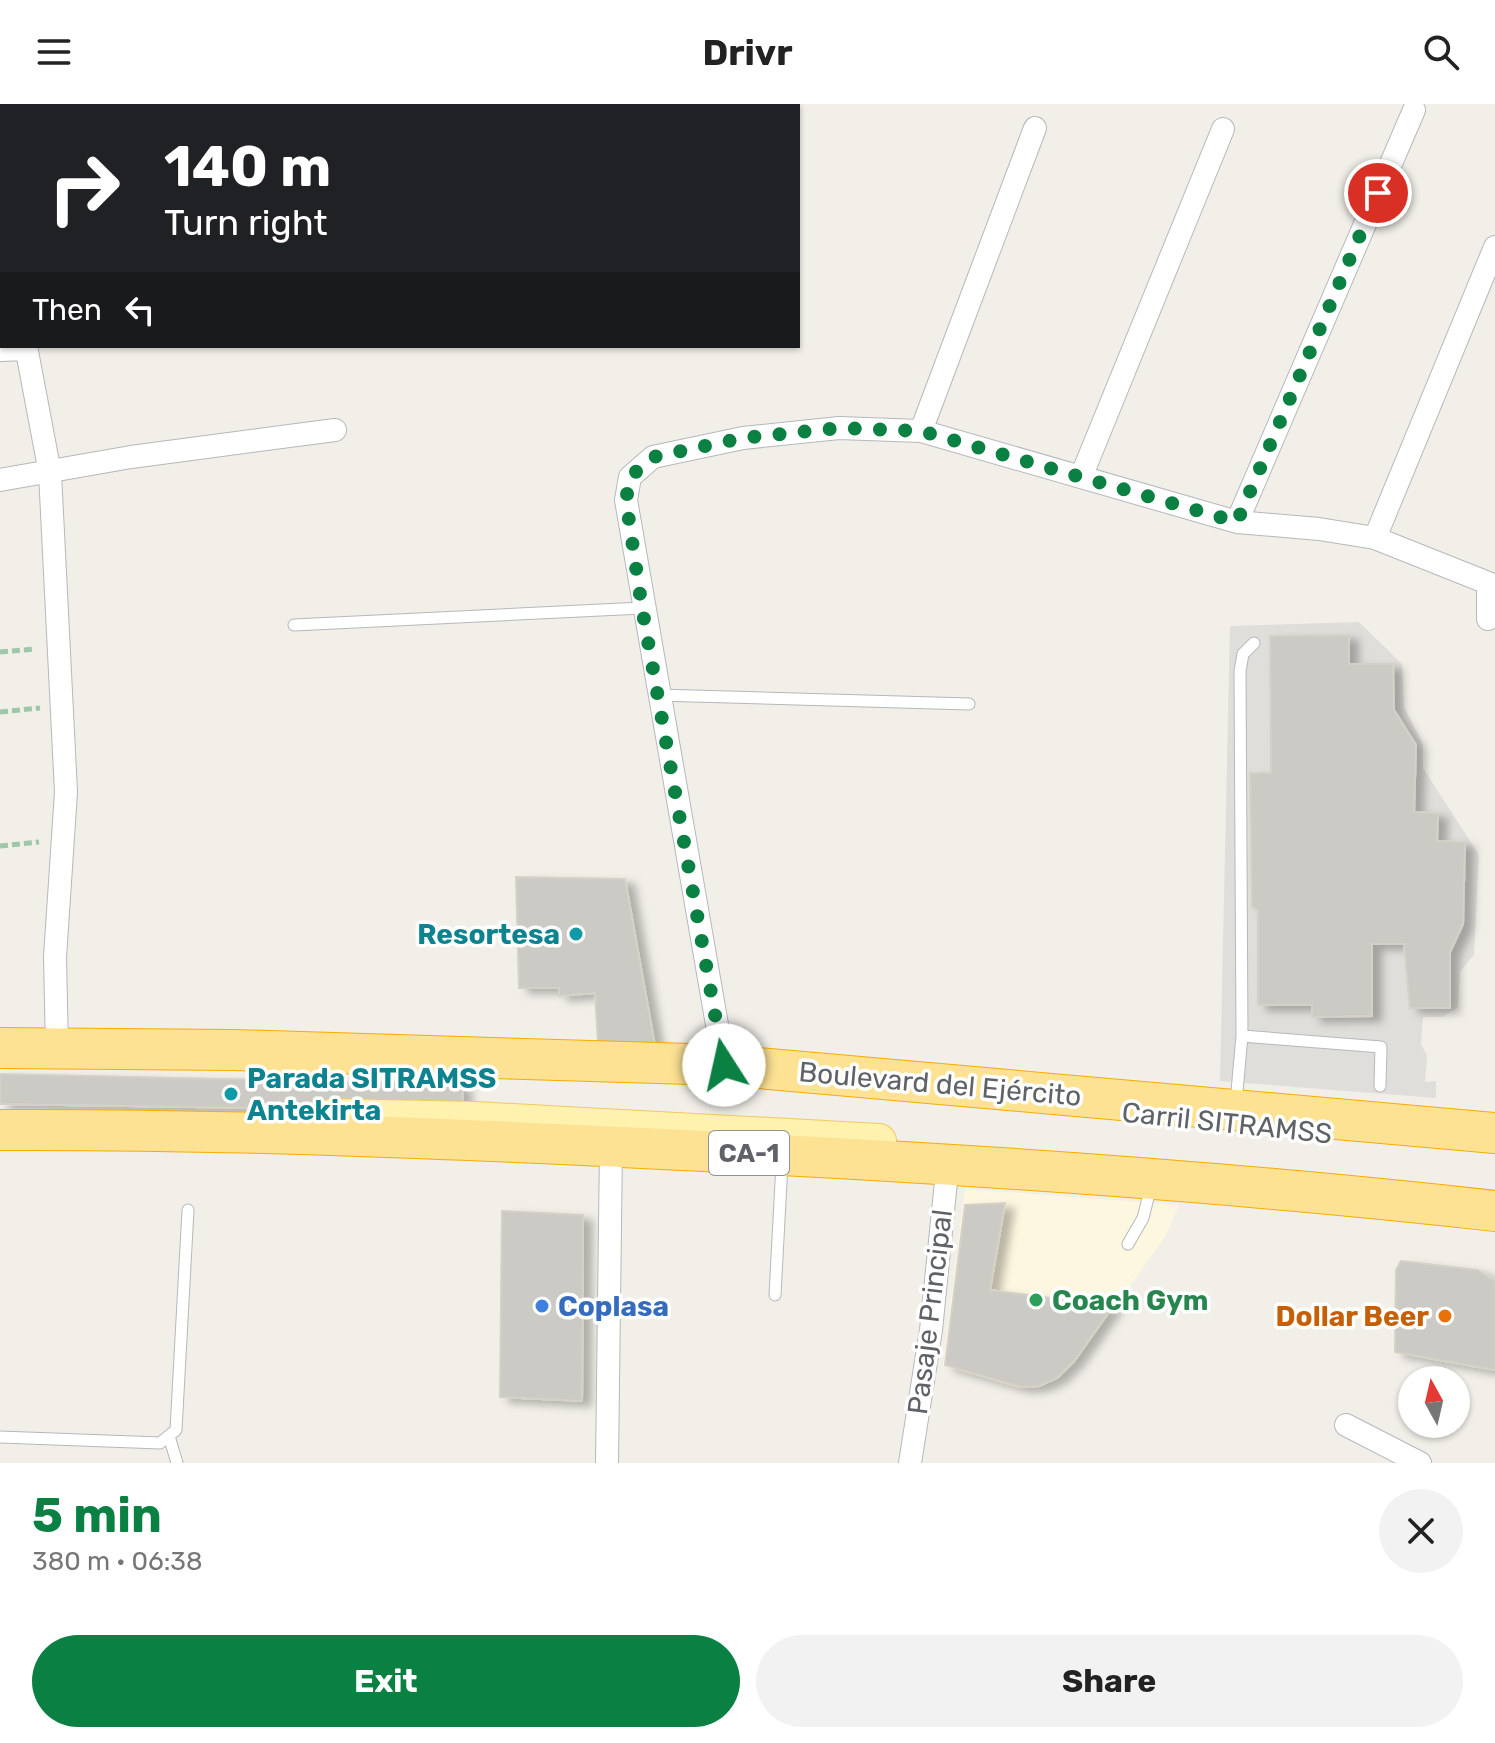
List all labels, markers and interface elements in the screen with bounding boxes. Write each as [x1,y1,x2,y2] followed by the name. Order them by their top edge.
[32,30,76,74] icon: menu
[1419,30,1463,74] icon: search
[702,31,793,74] text: Drivr
[164,134,331,200] text: 140 m
[32,136,136,240] icon: right
[1344,159,1412,227] pin
[1356,171,1400,215] icon: arrive
[164,201,328,244] text: Turn right
[118,288,162,332] icon: left
[32,292,102,328] text: Then
[417,918,560,951] place label: Resortesa
[567,925,585,943] marker: Resortesa
[682,1023,766,1107] position arrow
[797,1055,1083,1113] street label: Boulevard del Ejército
[247,1062,496,1127] place label: Parada SITRAMSS Antekirta
[222,1085,240,1103] marker: Parada SITRAMSS Antekirta
[1120,1096,1334,1150] street label: Carril SITRAMSS
[709,1131,789,1175] road number: CA-1
[901,1208,959,1416] street label: Pasaje Principal
[1052,1284,1209,1317] place label: Coach Gym
[558,1290,669,1323] place label: Coplasa
[1027,1291,1045,1309] marker: Coach Gym
[533,1297,551,1315] marker: Coplasa
[1275,1300,1429,1333] place label: Dollar Beer
[1436,1307,1454,1325] marker: Dollar Beer
[1398,1366,1470,1438] north arrow
[1398,1366,1470,1438] map controls
[32,1487,162,1544] text: 5 min
[1379,1489,1463,1573] button: close
[32,1546,202,1577] text: 380 m · 06:38
[32,1635,740,1727] button: Exit
[756,1635,1463,1727] button: Share

